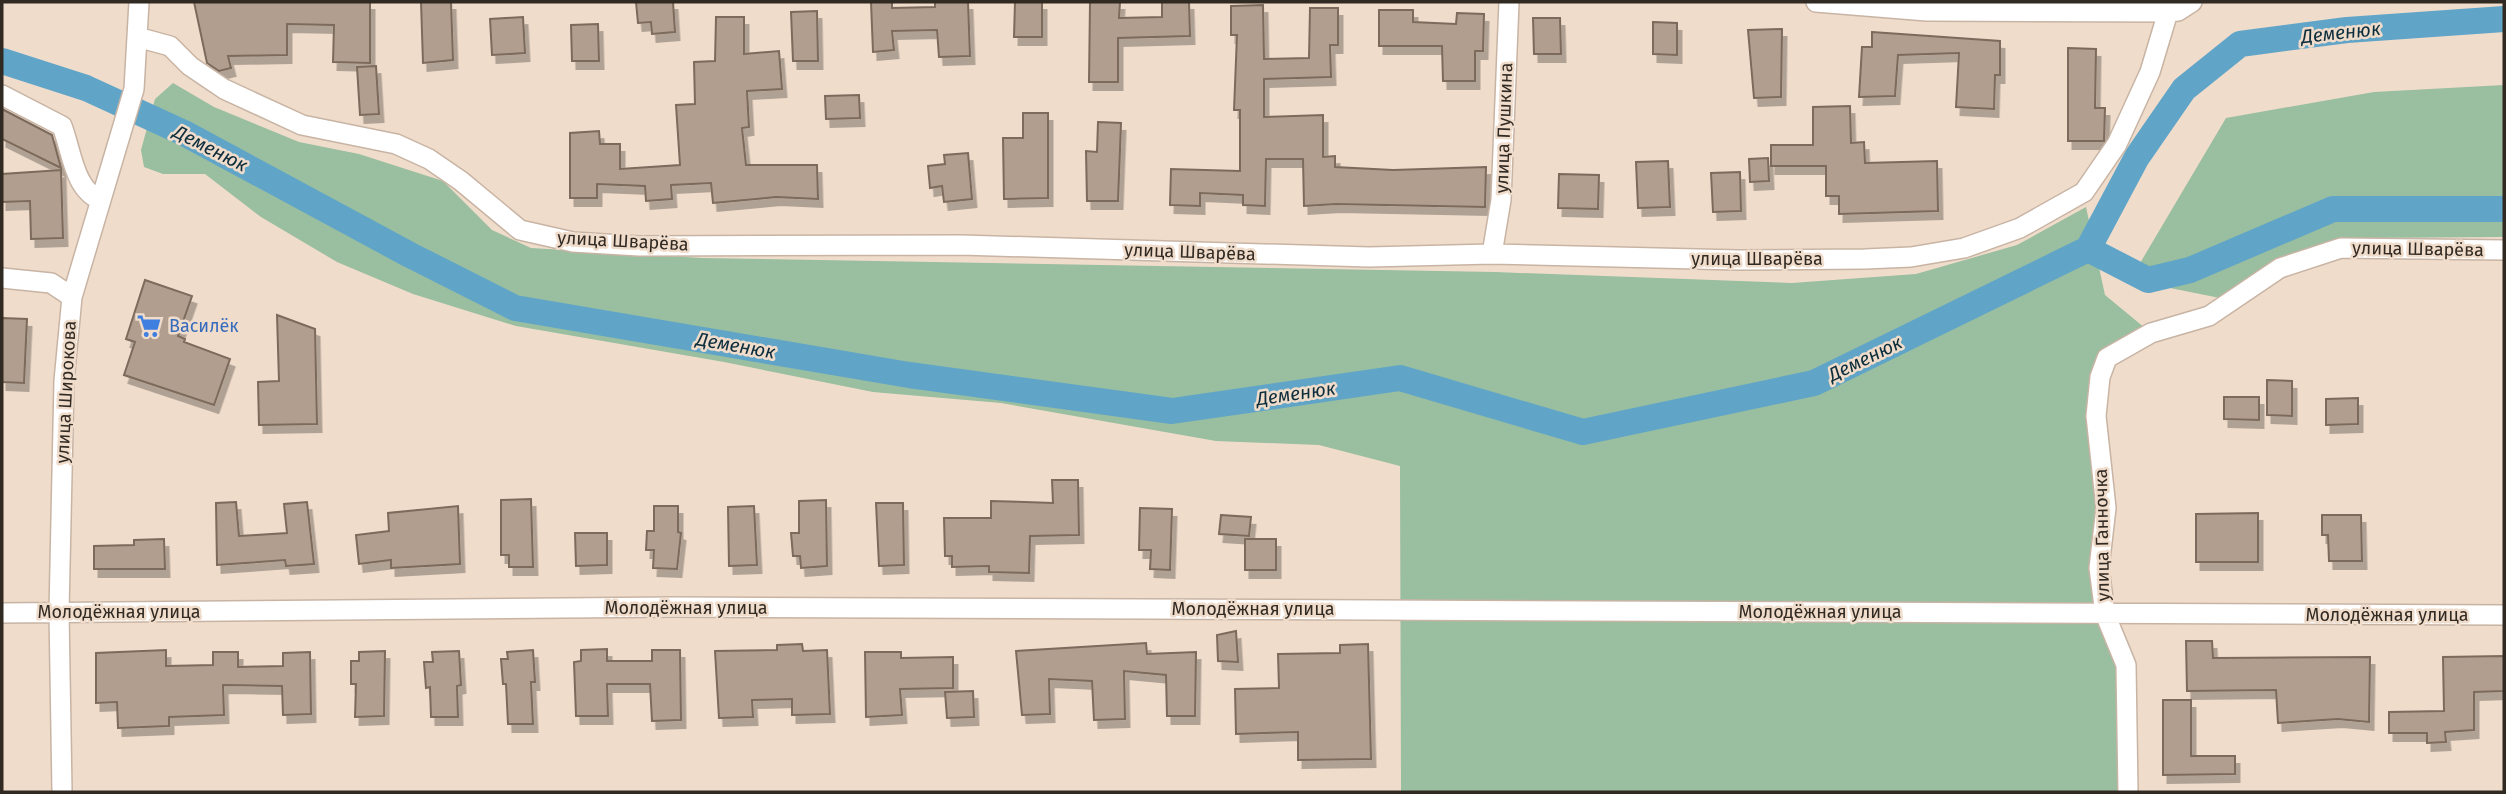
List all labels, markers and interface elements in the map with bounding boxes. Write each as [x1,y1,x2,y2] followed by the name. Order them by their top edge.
[2298,17,2382,48] water label: Деменюк
[1491,62,1517,194] street label: улица Пушкина
[168,119,252,177] water label: Деменюк
[557,227,689,255] street label: улица Шварёва
[2352,237,2484,261] street label: улица Шварёва
[1124,239,1256,265] street label: улица Шварёва
[1691,248,1823,270] street label: улица Шварёва
[135,312,163,340] supermarket icon: Василёк
[169,315,239,337] place label: Василёк
[51,320,81,464] street label: улица Широкова
[693,327,777,364] water label: Деменюк
[1822,331,1906,387] water label: Деменюк
[1253,377,1337,411] water label: Деменюк
[2090,468,2114,602] street label: улица Ганночка
[605,597,767,619] street label: Молодёжная улица
[1172,598,1334,620] street label: Молодёжная улица
[38,601,200,623] street label: Молодёжная улица
[1739,601,1901,623] street label: Молодёжная улица
[2306,604,2468,626] street label: Молодёжная улица

